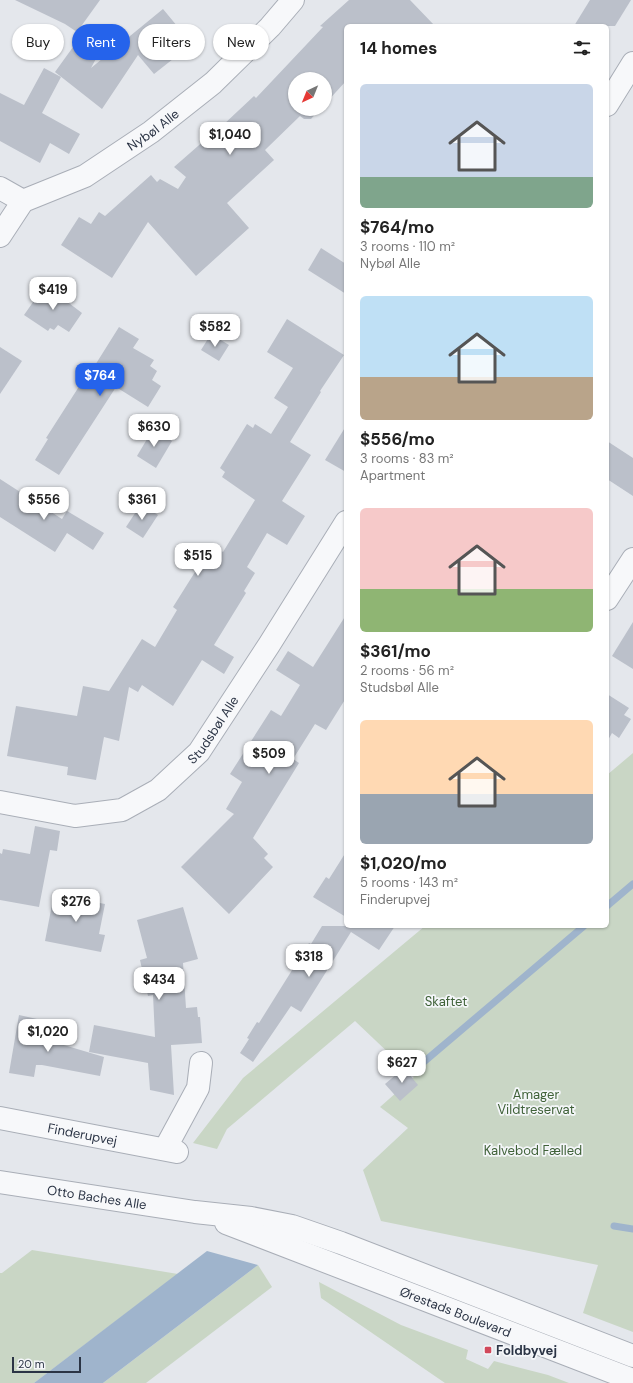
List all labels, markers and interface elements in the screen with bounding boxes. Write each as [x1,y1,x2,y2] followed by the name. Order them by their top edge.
[12,24,64,60] chip: Buy
[72,24,130,60] chip: Rent
[138,24,205,60] chip: Filters
[213,24,269,60] chip: New
[360,37,437,59] text: 14 homes
[571,37,593,59] icon: filters
[288,72,332,116] north arrow
[288,72,332,116] map controls
[124,105,182,154] street label: Nybøl Alle
[441,110,513,182] icon: home
[197,122,263,156] pin: $1,040
[209,126,251,143] text: $1,040
[360,216,434,238] text: $764/mo
[360,238,455,255] text: 3 rooms · 110 m²
[360,255,420,272] text: Nybøl Alle
[29,277,77,311] pin: $419
[38,281,68,298] text: $419
[191,314,239,348] pin: $582
[199,318,231,335] text: $582
[441,322,513,394] icon: home
[76,363,124,397] pin: $764
[84,367,116,384] text: $764
[130,414,178,448] pin: $630
[137,418,171,435] text: $630
[360,428,435,450] text: $556/mo
[360,450,454,467] text: 3 rooms · 83 m²
[360,467,425,484] text: Apartment
[20,487,68,521] pin: $556
[118,487,166,521] pin: $361
[28,491,60,508] text: $556
[128,491,156,508] text: $361
[441,534,513,606] icon: home
[174,543,222,577] pin: $515
[184,547,212,564] text: $515
[360,640,431,662] text: $361/mo
[360,662,454,679] text: 2 rooms · 56 m²
[360,679,439,696] text: Studsbøl Alle
[184,692,242,767] street label: Studsbøl Alle
[245,741,293,775] pin: $509
[252,745,286,762] text: $509
[441,746,513,818] icon: home
[360,852,447,874] text: $1,020/mo
[360,874,458,891] text: 5 rooms · 143 m²
[52,889,100,923] pin: $276
[360,891,430,908] text: Finderupvej
[61,893,91,910] text: $276
[285,944,333,978] pin: $318
[295,948,323,965] text: $318
[135,967,183,1001] pin: $434
[143,971,175,988] text: $434
[425,993,467,1010] park label: Skaftet
[15,1019,81,1053] pin: $1,020
[27,1023,69,1040] text: $1,020
[378,1050,426,1084] pin: $627
[387,1054,417,1071] text: $627
[497,1086,575,1118] park label: Amager Vildtreservat
[46,1119,119,1149] street label: Finderupvej
[484,1142,582,1159] park label: Kalvebod Fælled
[46,1181,148,1213] street label: Otto Baches Alle
[397,1282,514,1341] street label: Ørestads Boulevard
[496,1342,557,1359] place label: Foldbyvej
[483,1345,493,1355] marker: Foldbyvej
[12,1355,81,1374] scale bar
[18,1357,44,1371] text: 20 m

